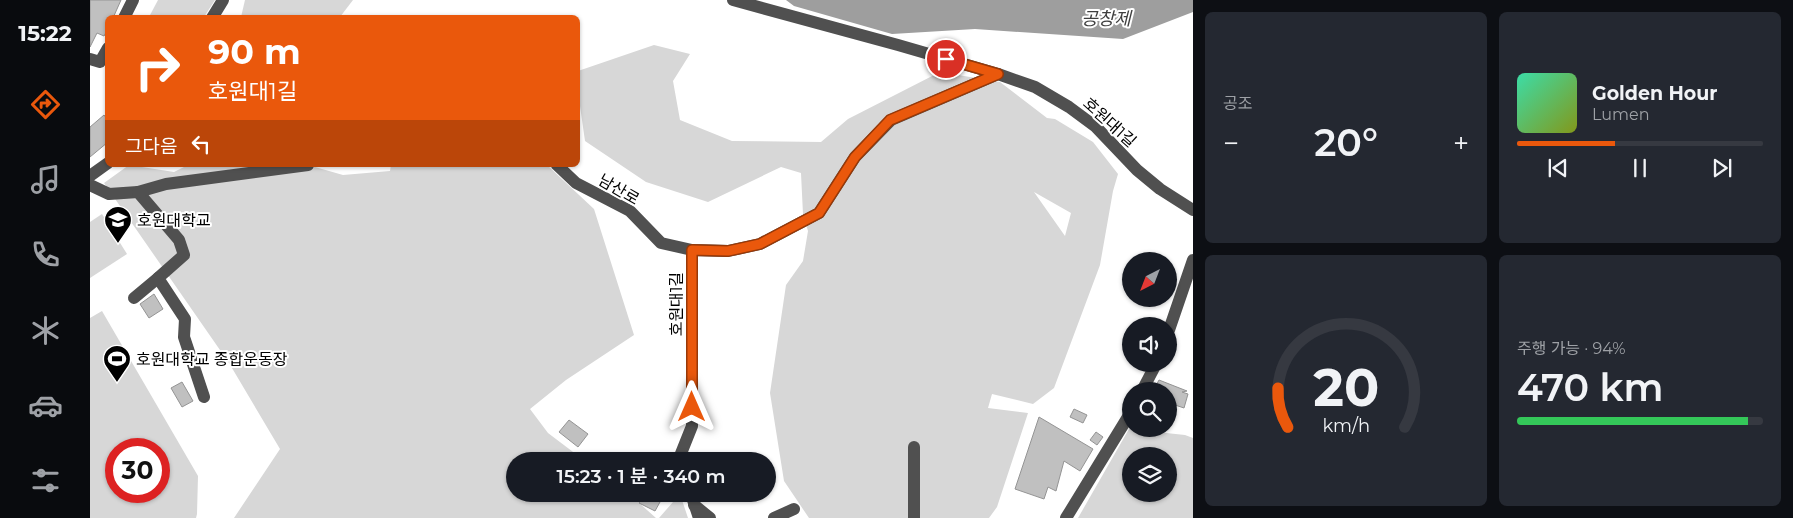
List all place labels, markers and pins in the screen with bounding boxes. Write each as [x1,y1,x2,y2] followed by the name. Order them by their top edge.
[925,38,967,80] pin
[103,205,133,244] school or university icon: 호원대학교
[137,211,211,230] place label: 호원대학교
[102,344,132,383] sports icon: 호원대학교 종합운동장
[136,350,288,369] place label: 호원대학교 종합운동장

